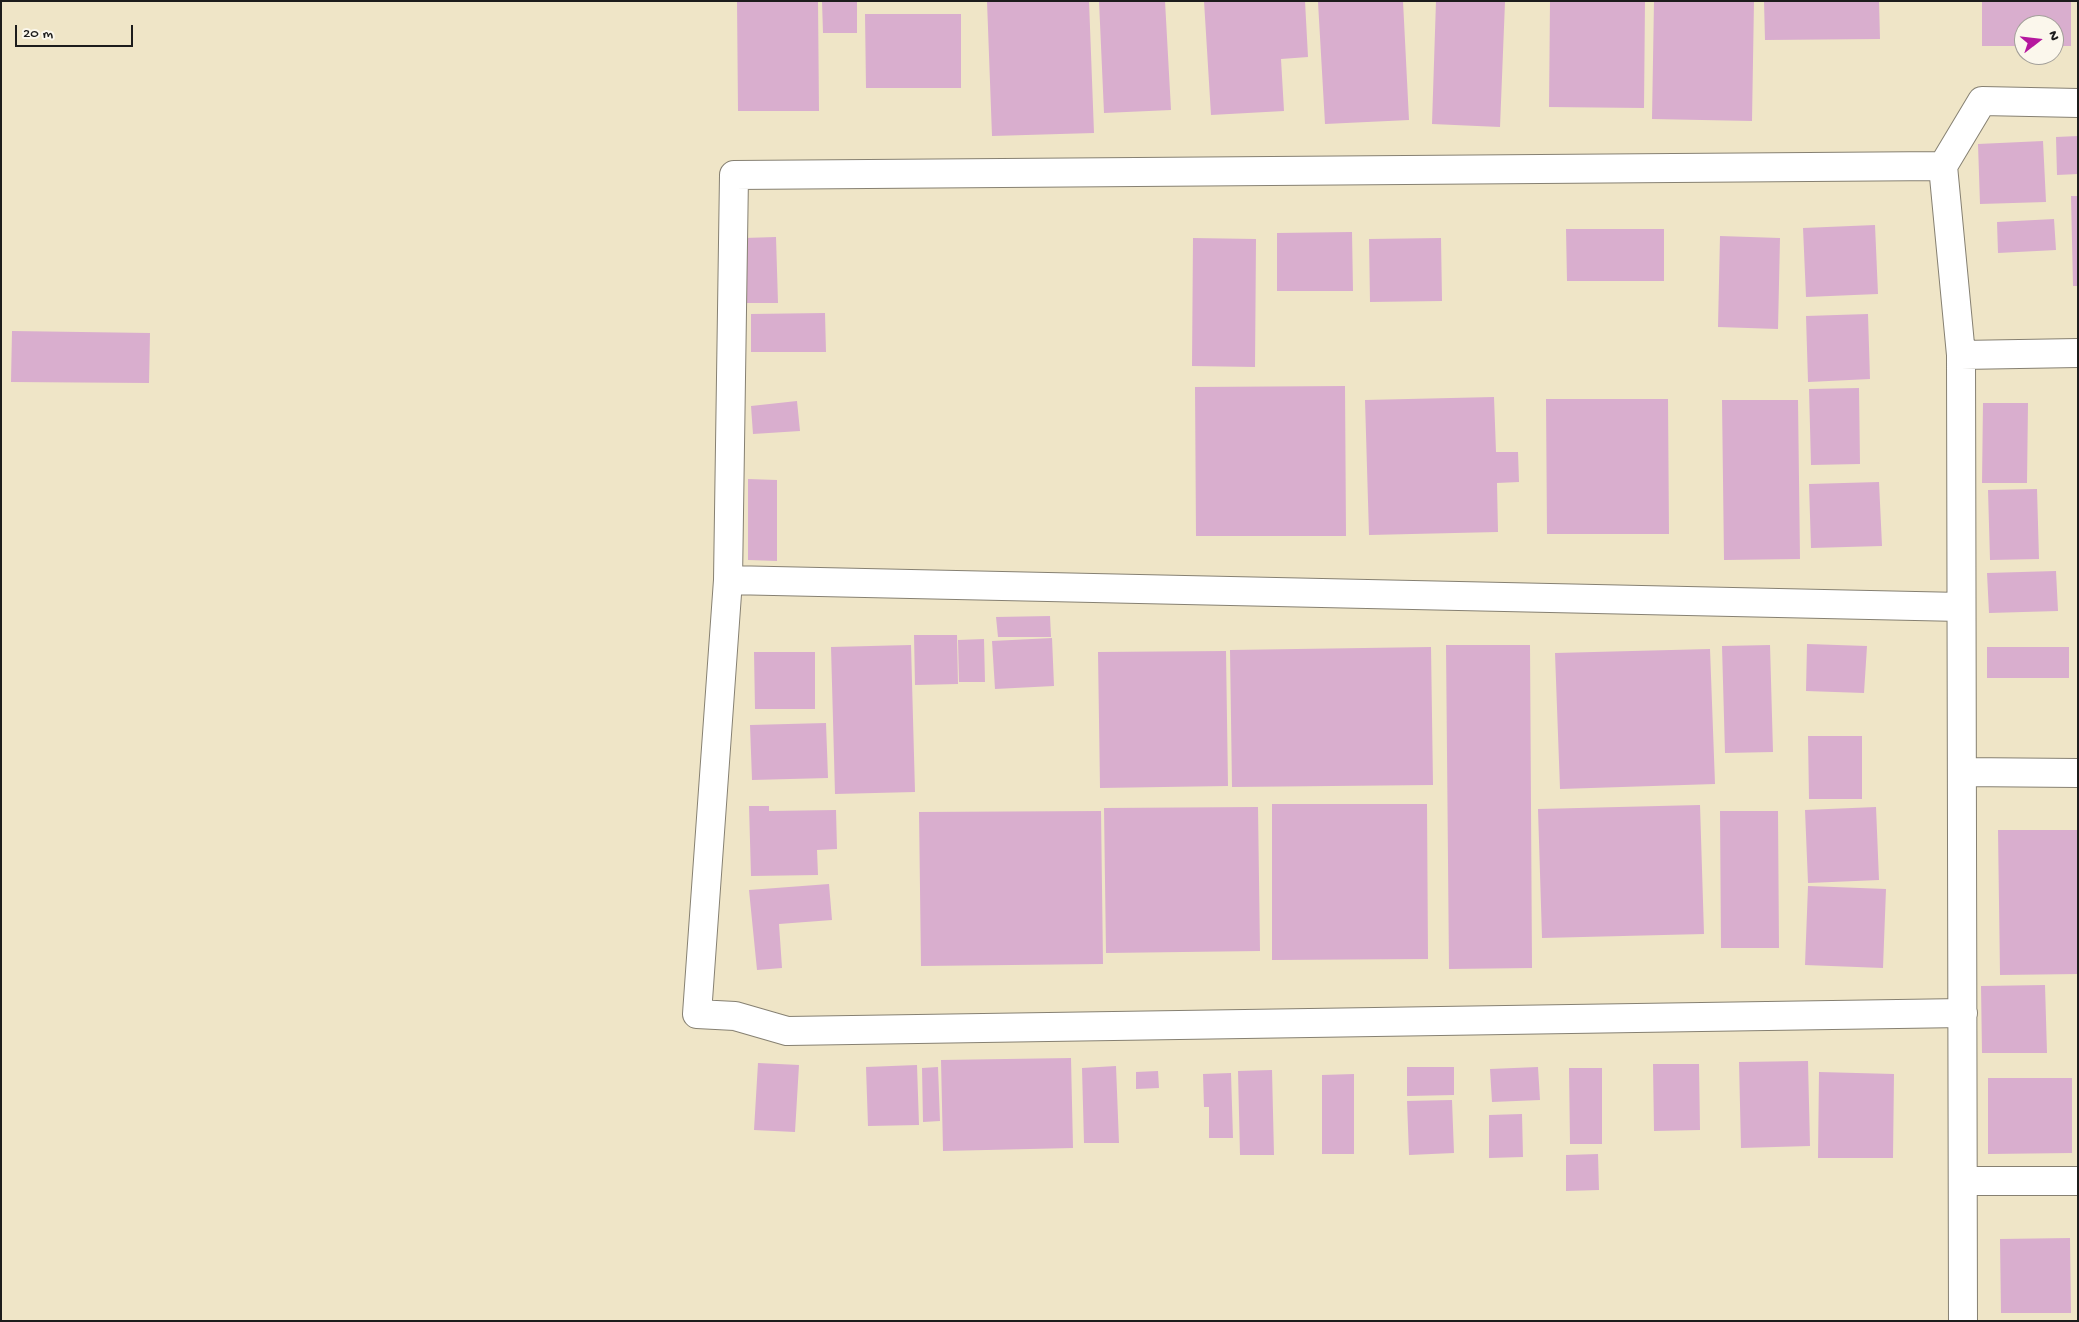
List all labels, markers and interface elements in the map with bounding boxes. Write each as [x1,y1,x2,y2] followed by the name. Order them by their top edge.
[18,15,135,47] scale bar
[2014,15,2064,65] north arrow
[23,25,53,43] text: 20 m
[2044,29,2062,43] text: N

